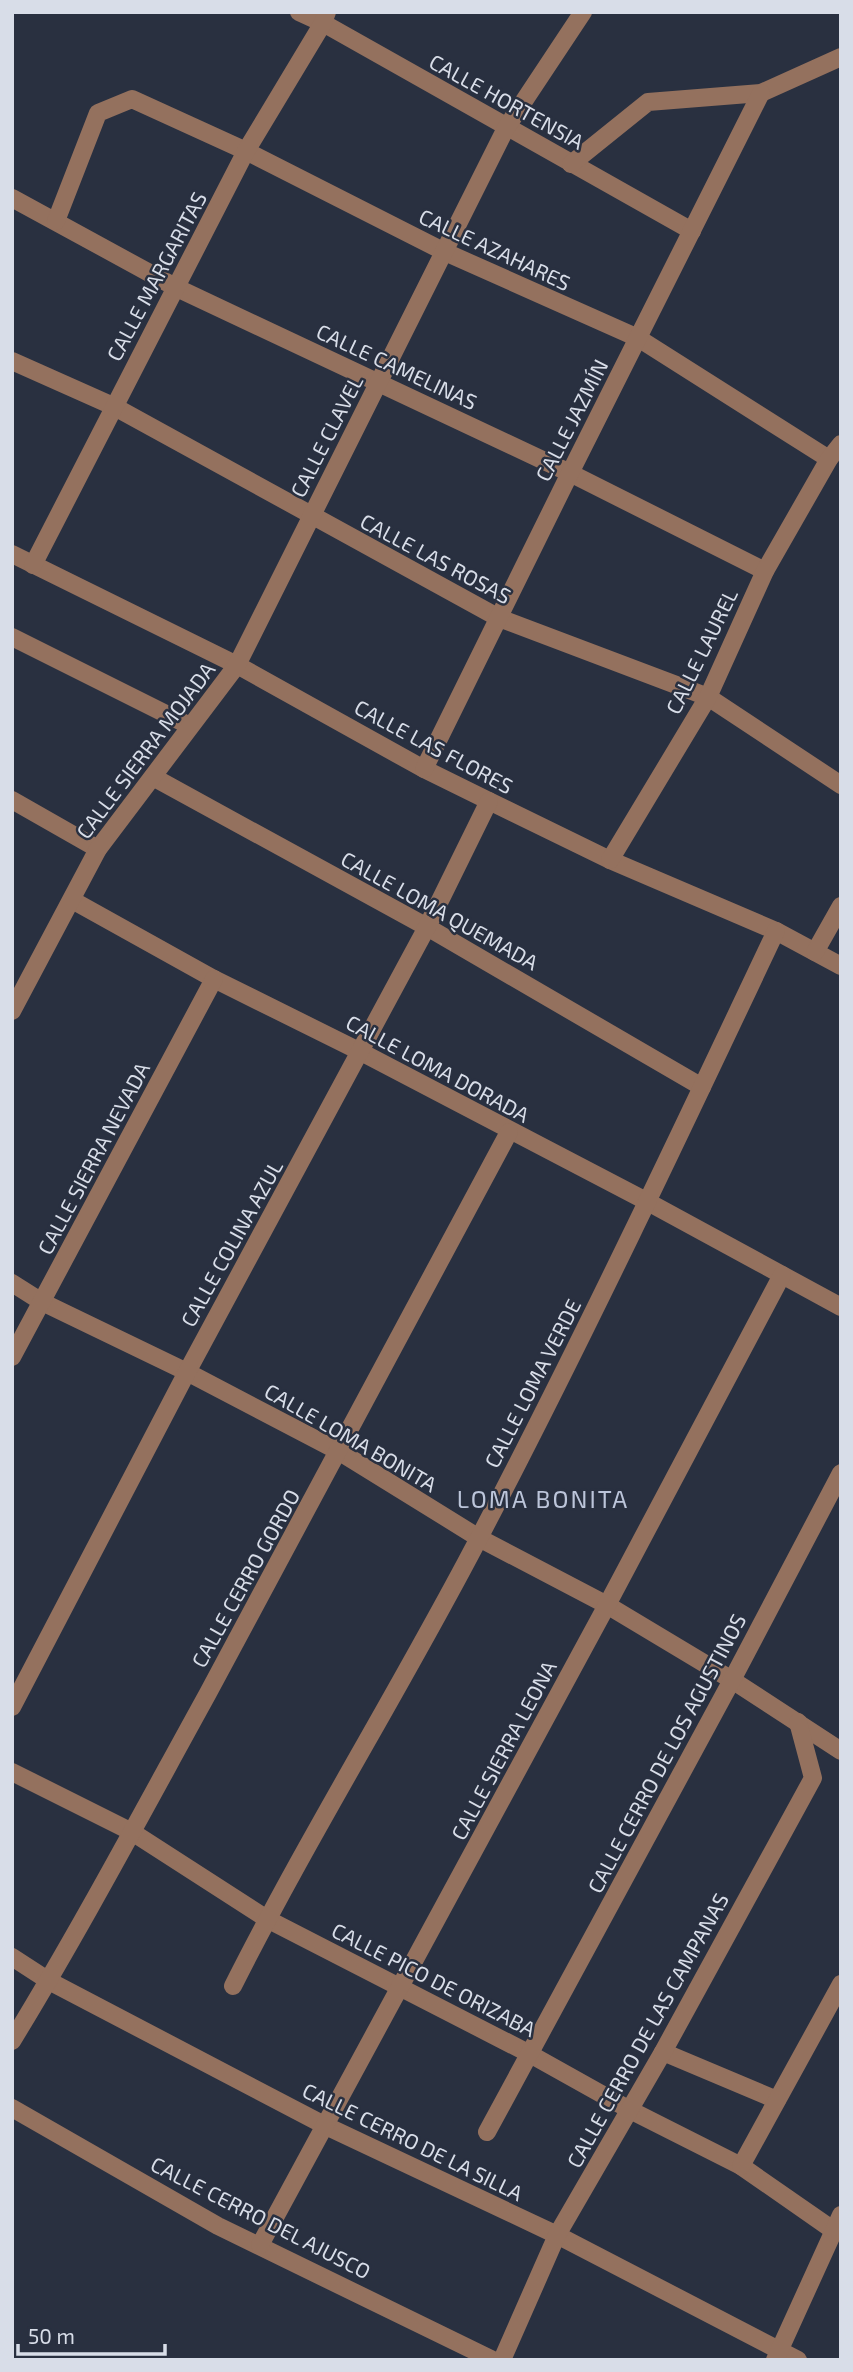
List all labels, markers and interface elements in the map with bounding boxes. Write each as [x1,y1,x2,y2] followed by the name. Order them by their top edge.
[425,48,589,154] street label: CALLE HORTENSIA
[101,187,211,365] street label: CALLE MARGARITAS
[415,203,575,295] street label: CALLE AZAHARES
[313,318,481,414] street label: CALLE CAMELINAS
[530,355,612,485] street label: CALLE JAZMÍN
[285,371,368,501] street label: CALLE CLAVEL
[356,508,516,608] street label: CALLE LAS ROSAS
[660,584,742,718] street label: CALLE LAUREL
[70,657,220,843] street label: CALLE SIERRA MOJADA
[351,694,517,798] street label: CALLE LAS FLORES
[337,845,543,975] street label: CALLE LOMA QUEMADA
[342,1009,534,1127] street label: CALLE LOMA DORADA
[32,1058,154,1258] street label: CALLE SIERRA NEVADA
[175,1155,287,1331] street label: CALLE COLINA AZUL
[479,1294,585,1472] street label: CALLE LOMA VERDE
[260,1378,442,1496] street label: CALLE LOMA BONITA
[457,1484,629,1513] district label: LOMA BONITA
[186,1485,304,1671] street label: CALLE CERRO GORDO
[582,1609,750,1897] street label: CALLE CERRO DE LOS AGUSTINOS
[445,1656,561,1844] street label: CALLE SIERRA LEONA
[561,1888,733,2172] street label: CALLE CERRO DE LAS CAMPANAS
[328,1917,540,2041] street label: CALLE PICO DE ORIZABA
[299,2077,527,2205] street label: CALLE CERRO DE LA SILLA
[147,2151,375,2283] street label: CALLE CERRO DEL AJUSCO
[18,2312,164,2356] scale bar
[28,2323,75,2348] text: 50 m

